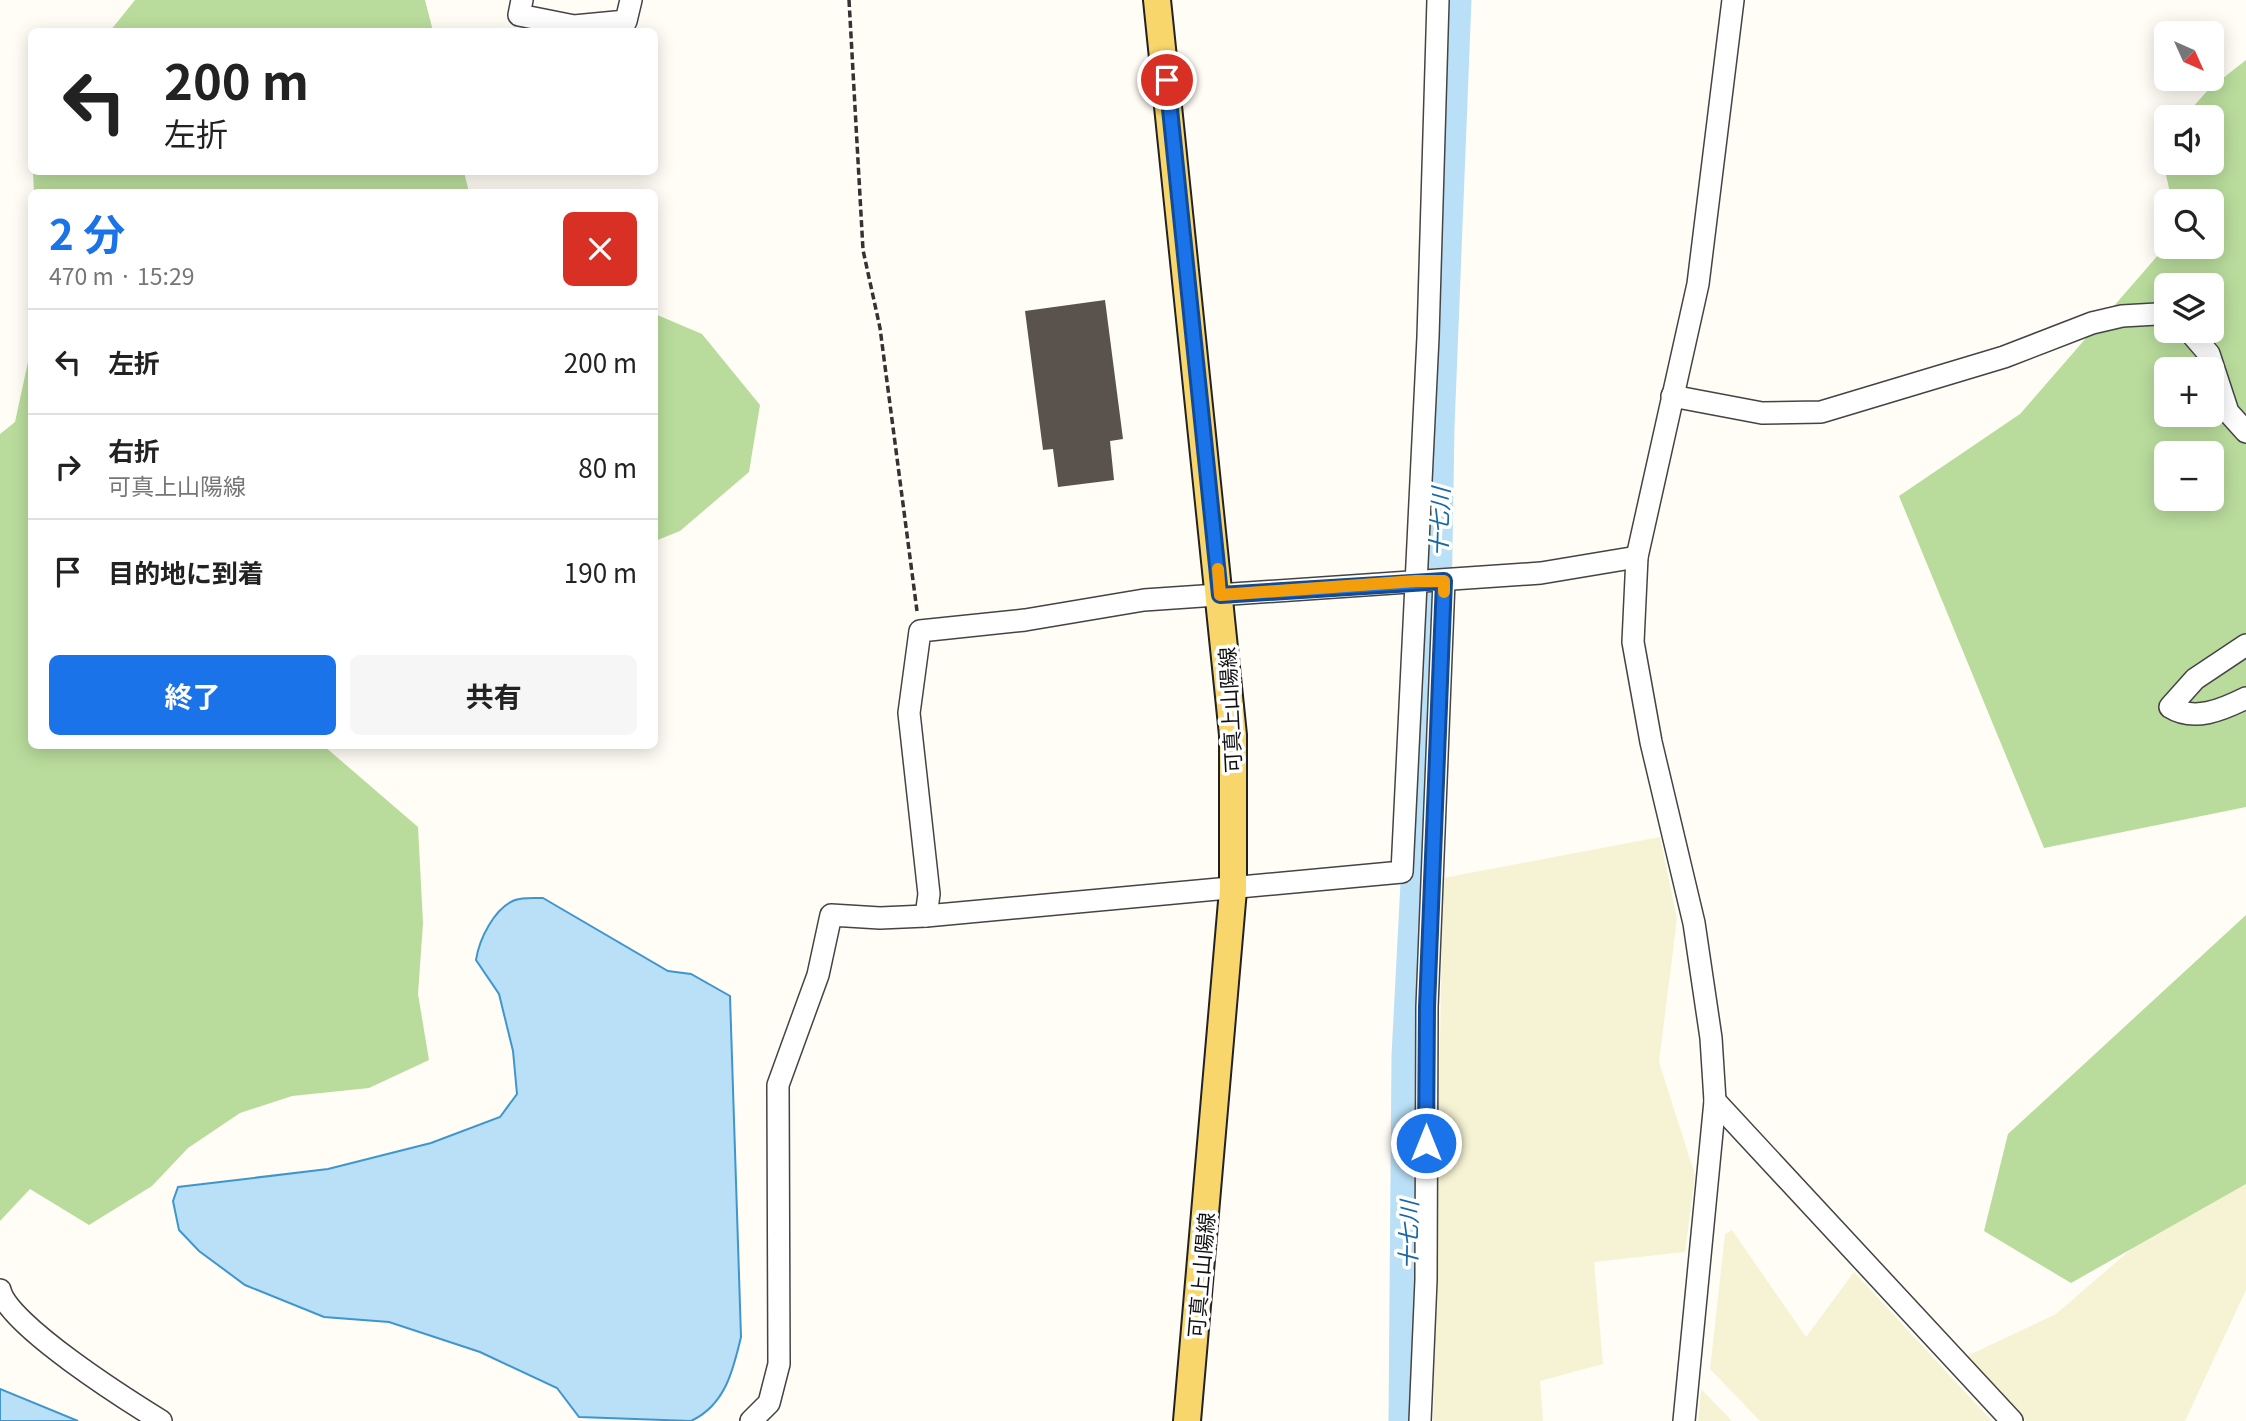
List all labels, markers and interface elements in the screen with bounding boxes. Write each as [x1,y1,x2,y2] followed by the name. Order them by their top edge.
[2154,21,2224,91] north arrow
[2154,21,2224,511] map controls
[164,43,309,114] text: 200 m
[1137,50,1197,110] pin
[49,56,140,147] icon: left
[1148,61,1186,99] icon: arrive
[2154,105,2224,175] button: sound
[164,109,228,155] text: 左折
[2154,189,2224,259] button: search
[49,201,125,262] text: 2 分
[563,212,637,286] button: close
[49,258,194,292] text: 470 m · 15:29
[2154,273,2224,343] button: layers
[49,343,87,381] icon: left
[108,343,160,380] text: 左折
[564,343,637,380] text: 200 m
[2154,357,2224,427] button: +
[108,431,160,468] text: 右折
[2154,441,2224,511] button: −
[49,448,87,486] icon: right
[578,448,637,485] text: 80 m
[108,468,246,502] text: 可真上山陽線
[1420,484,1456,557] water label: 十七川
[49,553,87,591] icon: arrive
[108,553,264,590] text: 目的地に到着
[564,553,637,590] text: 190 m
[1211,646,1247,774] street label: 可真上山陽線
[49,655,336,735] button: 終了
[350,655,637,735] button: 共有
[1389,1106,1463,1180] position arrow
[1389,1197,1425,1270] water label: 十七川
[1180,1211,1220,1339] street label: 可真上山陽線

